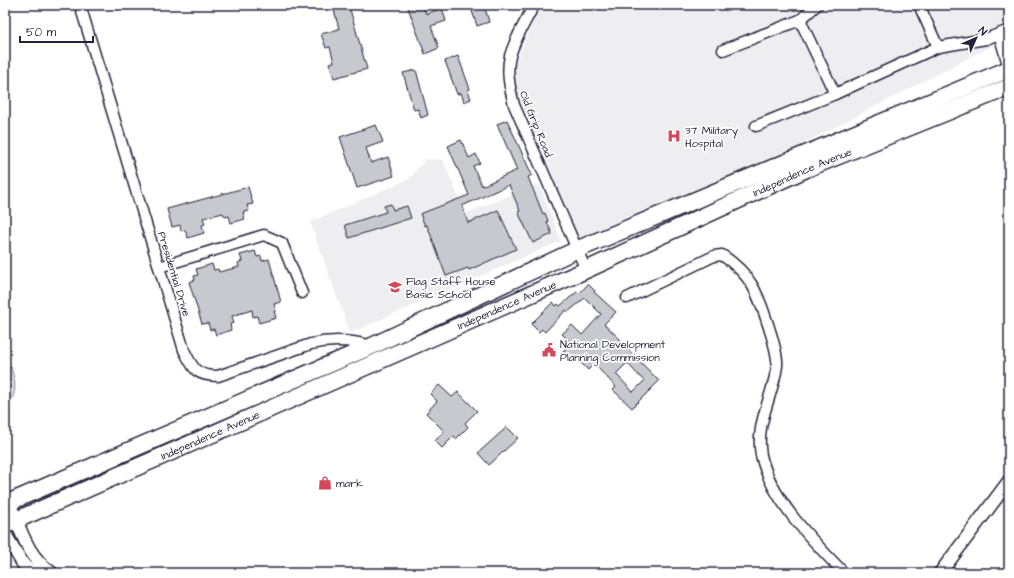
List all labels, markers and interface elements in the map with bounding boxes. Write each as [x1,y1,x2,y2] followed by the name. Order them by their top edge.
[20,18,93,44] scale bar
[956,18,996,58] north arrow
[26,24,57,41] text: 50 m
[975,24,991,39] text: N
[516,89,556,160] street label: Old Grip Road
[685,123,738,151] place label: 37 Military Hospital
[666,128,682,144] hospital icon: 37 Military Hospital
[750,144,854,200] street label: Independence Avenue
[154,230,194,318] street label: Presidential Drive
[406,274,496,302] place label: Flag Staff House Basic School
[455,276,559,333] street label: Independence Avenue
[387,279,403,295] school or university icon: Flag Staff House Basic School
[560,337,666,366] place label: National Development Planning Commission
[541,342,557,358] public building icon: National Development Planning Commission
[158,407,262,463] street label: Independence Avenue
[317,475,333,491] shop icon: mark
[336,476,363,491] place label: mark

